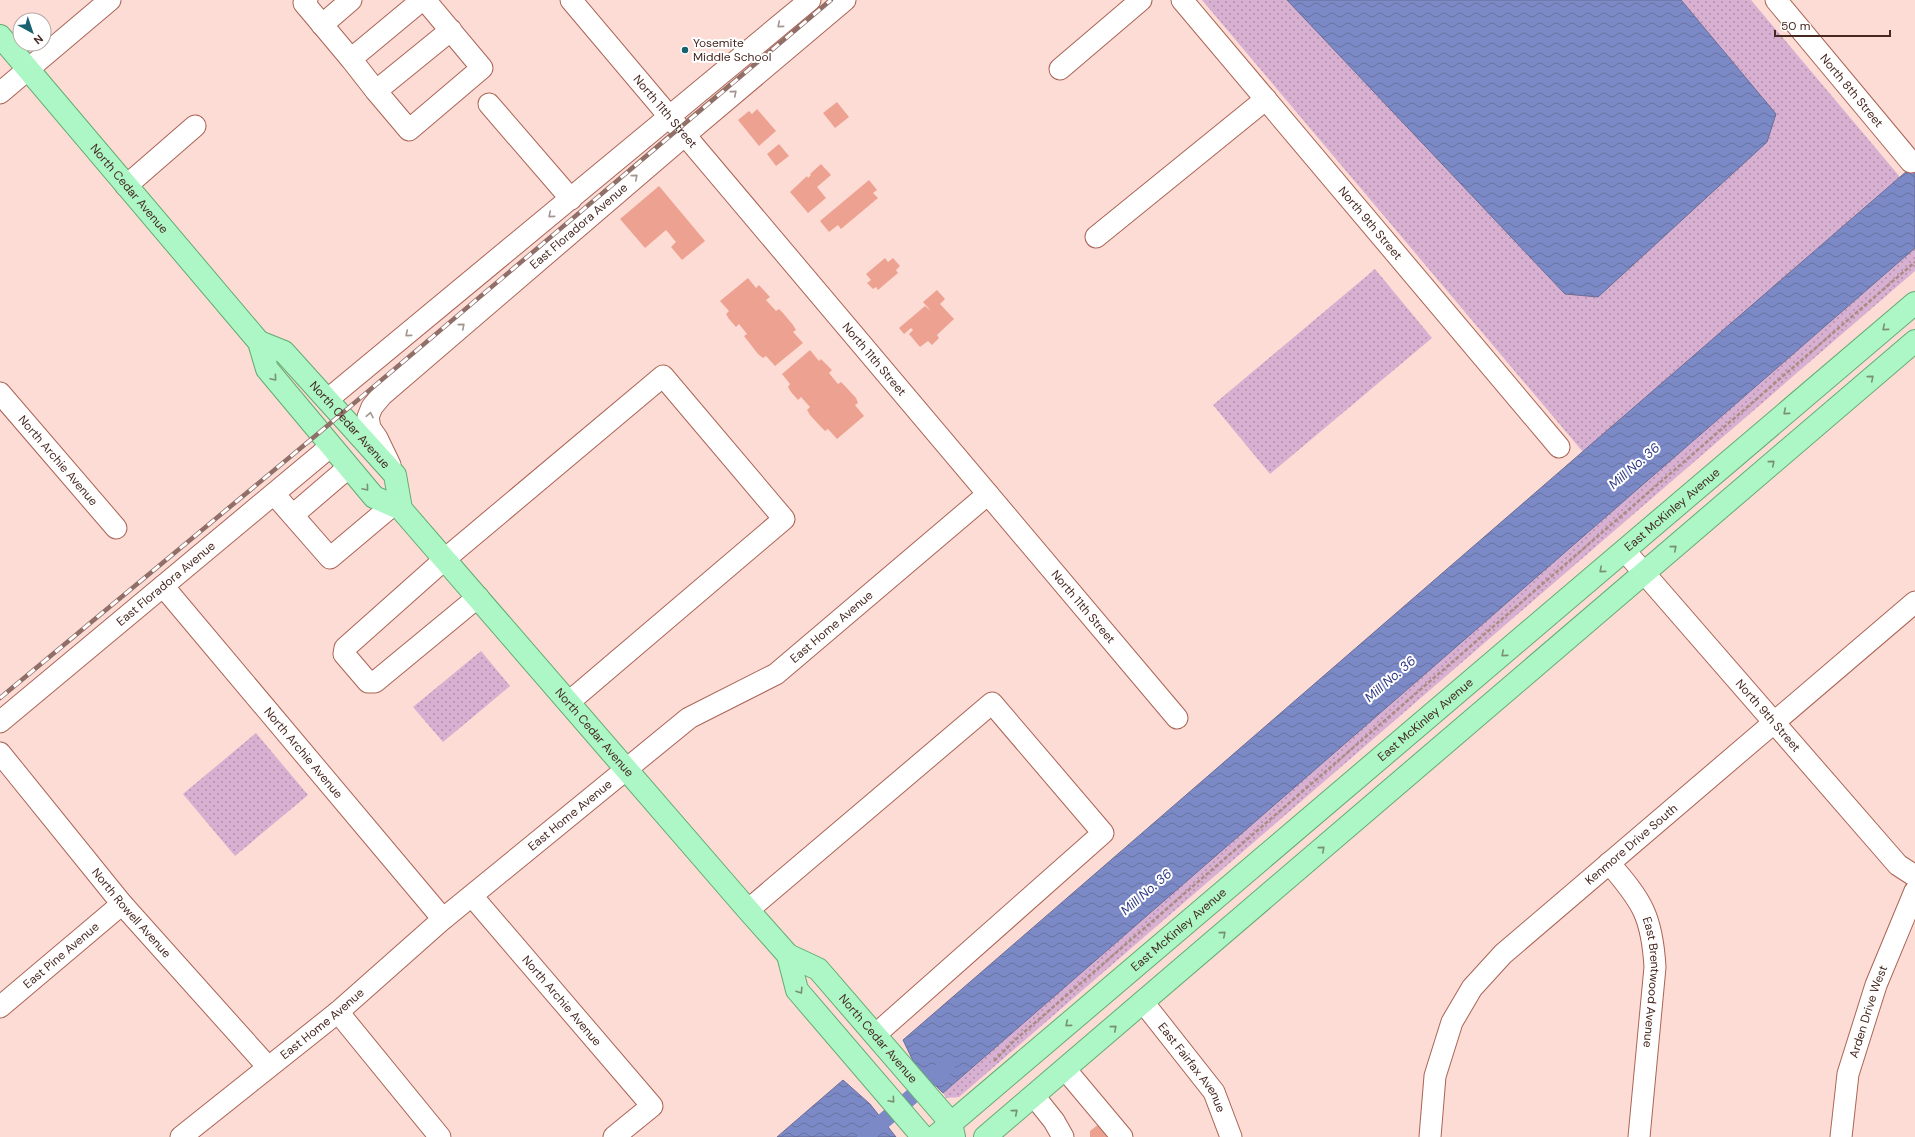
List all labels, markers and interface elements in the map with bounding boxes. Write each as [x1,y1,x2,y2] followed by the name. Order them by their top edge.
[12,12,52,52] north arrow
[1775,12,1890,38] scale bar
[1781,18,1810,34] text: 50 m
[778,21,785,28] one-way arrow
[31,32,46,48] text: N
[693,35,771,65] place label: Yosemite Middle School
[680,45,690,55] marker: Yosemite Middle School
[1816,51,1887,131] street label: North 8th Street
[630,72,701,152] street label: North 11th Street
[730,91,737,98] one-way arrow
[87,140,172,237] street label: North Cedar Avenue
[631,175,638,182] one-way arrow
[527,180,631,273] street label: East Floradora Avenue
[1335,183,1406,263] street label: North 9th Street
[548,211,556,218] one-way arrow
[839,319,910,399] street label: North 11th Street
[457,323,465,330] one-way arrow
[1883,324,1890,331] one-way arrow
[405,329,412,336] one-way arrow
[269,373,276,380] one-way arrow
[1866,376,1874,383] one-way arrow
[306,378,394,472] street label: North Cedar Avenue
[1784,408,1791,415] one-way arrow
[15,412,101,509] street label: North Archie Avenue
[366,412,374,418] one-way arrow
[1605,439,1663,493] water label: Mill No. 36
[1768,461,1775,468] one-way arrow
[1621,464,1723,555] street label: East McKinley Avenue
[362,483,369,491] one-way arrow
[113,538,219,629] street label: East Floradora Avenue
[1669,545,1677,552] one-way arrow
[1600,565,1607,572] one-way arrow
[1048,567,1119,647] street label: North 11th Street
[787,587,876,667] street label: East Home Avenue
[1501,650,1508,657] one-way arrow
[1361,652,1419,706] water label: Mill No. 36
[1374,674,1477,765] street label: East McKinley Avenue
[1732,676,1804,755] street label: North 9th Street
[551,685,637,780] street label: North Cedar Avenue
[260,704,346,802] street label: North Archie Avenue
[525,776,615,854] street label: East Home Avenue
[1582,800,1681,888] street label: Kenmore Drive South
[1317,847,1324,854] one-way arrow
[88,865,175,961] street label: North Rowell Avenue
[1117,865,1175,919] water label: Mill No. 36
[1128,884,1230,975] street label: East McKinley Avenue
[1639,915,1663,1049] street label: East Brentwood Avenue
[20,919,103,992] street label: East Pine Avenue
[1218,931,1226,939] one-way arrow
[519,952,605,1050] street label: North Archie Avenue
[1846,963,1891,1060] street label: Arden Drive West
[277,985,368,1063] street label: East Home Avenue
[795,987,802,994] one-way arrow
[835,991,921,1087] street label: North Cedar Avenue
[1154,1019,1229,1115] street label: East Fairfax Avenue
[1065,1020,1073,1027] one-way arrow
[1109,1025,1116,1032] one-way arrow
[887,1096,894,1103] one-way arrow
[1010,1109,1017,1116] one-way arrow

